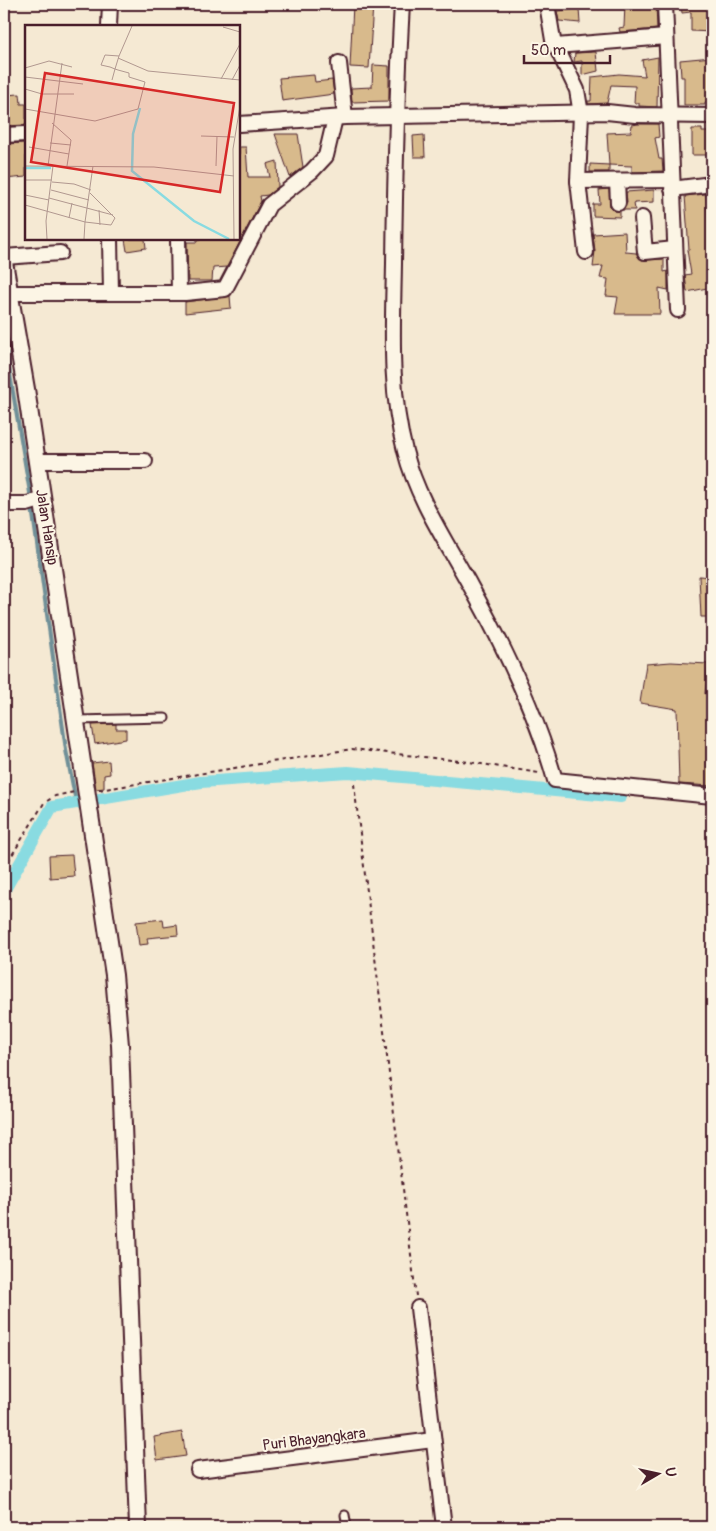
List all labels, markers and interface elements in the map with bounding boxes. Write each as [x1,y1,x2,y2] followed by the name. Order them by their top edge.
[25,25,240,240] inset map
[524,32,610,64] scale bar
[531,41,566,60] text: 50 m
[31,488,62,566] street label: Jalan Hansip
[261,1424,367,1455] street label: Puri Bhayangkara
[634,1448,684,1498] north arrow
[661,1466,679,1478] text: U

